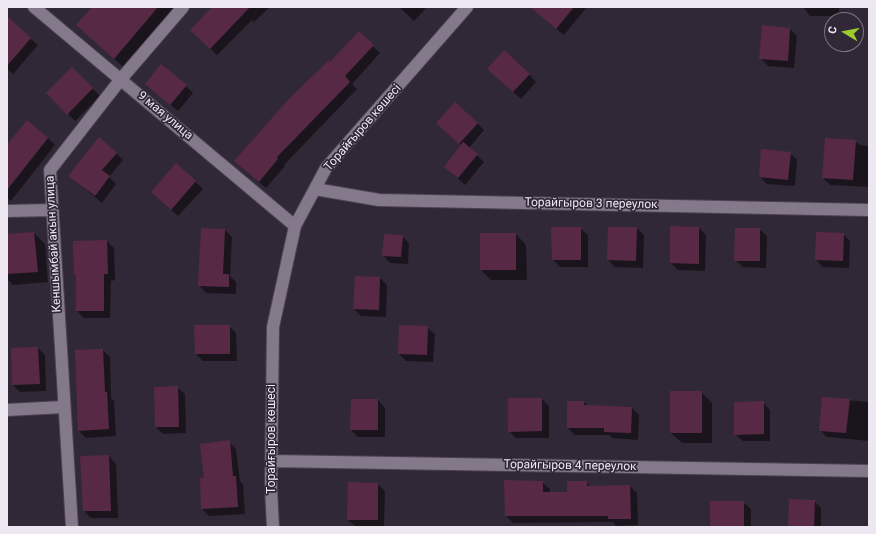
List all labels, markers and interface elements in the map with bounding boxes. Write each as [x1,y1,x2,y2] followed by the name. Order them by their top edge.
[824,12,864,52] north arrow
[826,25,840,35] text: С
[322,82,404,174] street label: Торайғыров көшесі
[134,89,196,143] street label: 9 мая улица
[43,175,65,313] street label: Кеншымбай акын улица
[524,196,658,212] street label: Торайгыров 3 переулок
[265,384,279,494] street label: Торайғыров көшесі
[503,458,637,474] street label: Торайгыров 4 переулок

